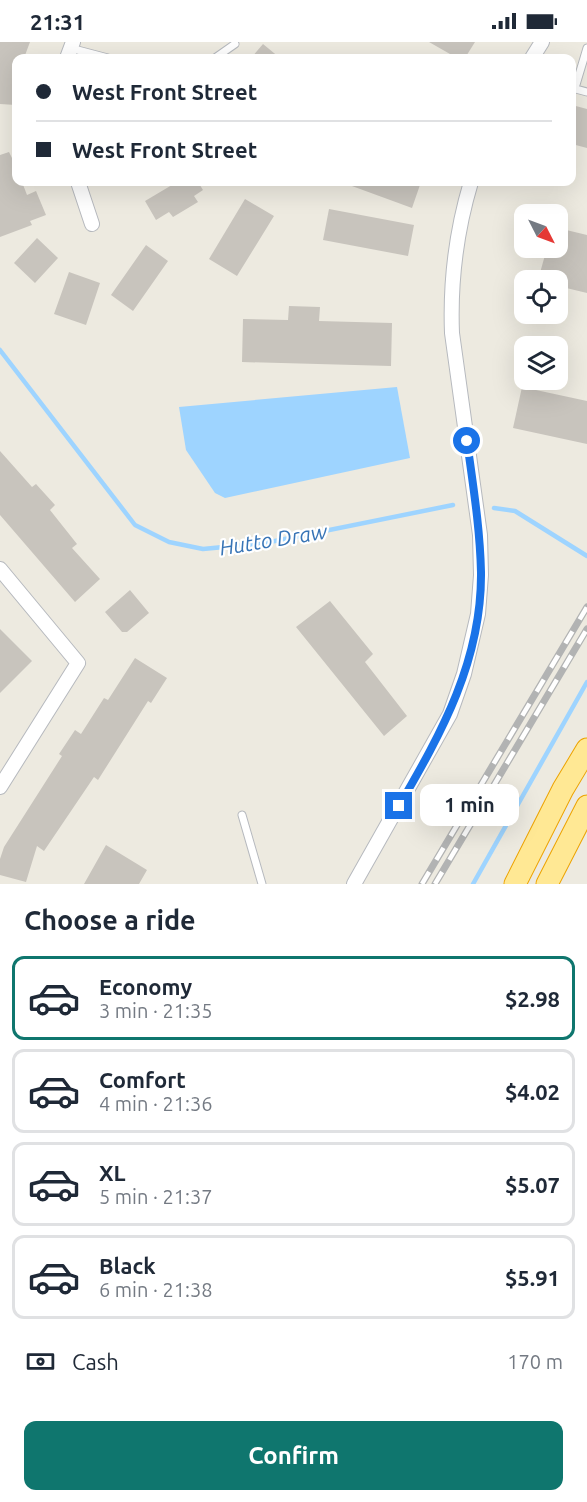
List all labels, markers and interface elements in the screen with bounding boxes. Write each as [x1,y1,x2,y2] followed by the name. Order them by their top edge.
[30,9,85,34] text: 21:31
[72,79,257,104] text: West Front Street
[72,137,257,162] text: West Front Street
[514,204,568,258] north arrow
[514,204,568,390] map controls
[514,270,568,324] button: locate
[514,336,568,390] button: layers
[453,427,480,454] route start
[218,518,330,559] water label: Hutto Draw
[420,785,519,827] callout: 1 min
[385,792,412,819] route end
[444,793,495,816] text: 1 min
[24,905,196,935] text: Choose a ride
[27,971,81,1025] icon: car
[99,974,192,999] text: Economy
[505,986,560,1011] text: $2.98
[99,999,213,1022] text: 3 min · 21:35
[27,1064,81,1118] icon: car
[99,1067,186,1092] text: Comfort
[505,1079,560,1104] text: $4.02
[99,1092,213,1115] text: 4 min · 21:36
[27,1157,81,1211] icon: car
[99,1160,126,1185] text: XL
[505,1172,560,1197] text: $5.07
[99,1185,213,1208] text: 5 min · 21:37
[27,1250,81,1304] icon: car
[99,1253,156,1278] text: Black
[505,1265,560,1290] text: $5.91
[99,1278,213,1301] text: 6 min · 21:38
[24,1345,57,1378] icon: cash
[72,1349,119,1374] text: Cash
[507,1350,563,1373] text: 170 m
[24,1421,563,1490] button: Confirm

